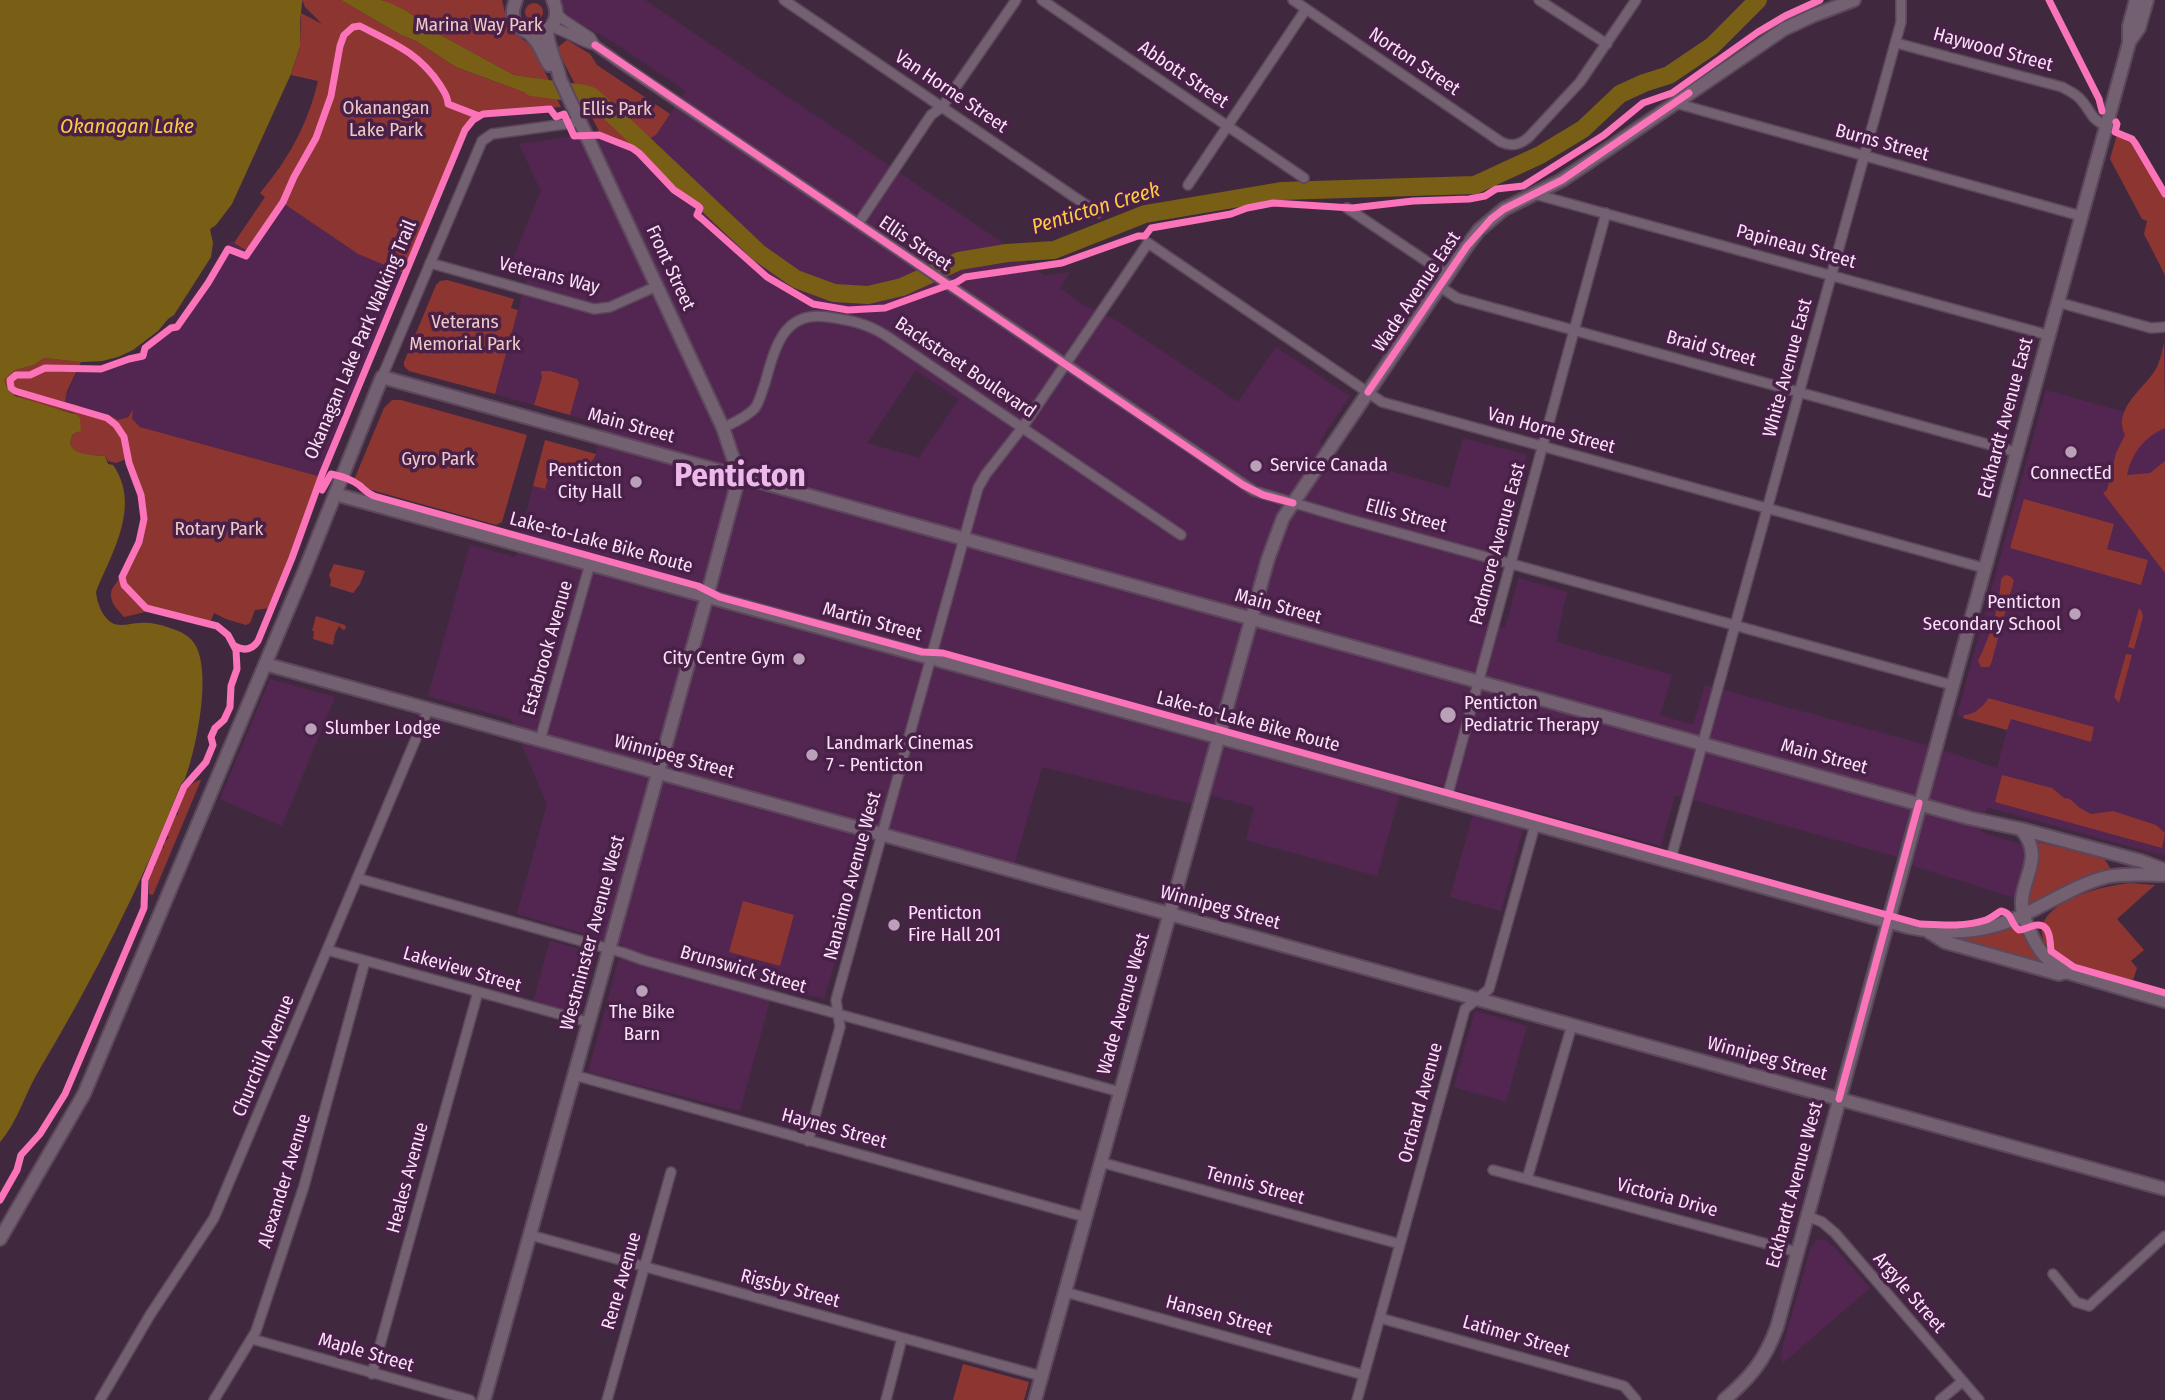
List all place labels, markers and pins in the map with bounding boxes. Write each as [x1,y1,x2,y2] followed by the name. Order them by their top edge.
[2063,444,2079,460] marker: ConnectEd
[1270,455,1388,477] place label: Service Canada
[1248,458,1264,474] marker: Service Canada
[548,460,622,504] place label: Penticton City Hall
[2030,463,2112,485] place label: ConnectEd
[628,474,644,490] marker: Penticton City Hall
[1923,592,2061,636] place label: Penticton Secondary School
[2067,606,2083,622] marker: Penticton Secondary School
[663,648,785,670] place label: City Centre Gym
[791,651,807,667] marker: City Centre Gym
[1464,693,1599,737] place label: Penticton Pediatric Therapy
[1438,705,1458,725] marker: Penticton Pediatric Therapy
[325,718,441,740] place label: Slumber Lodge
[303,721,319,737] marker: Slumber Lodge
[826,733,973,777] place label: Landmark Cinemas 7 - Penticton
[804,747,820,763] marker: Landmark Cinemas 7 - Penticton
[908,903,1001,947] place label: Penticton Fire Hall 201
[886,917,902,933] marker: Penticton Fire Hall 201
[634,983,650,999] marker: The Bike Barn
[609,1002,675,1046] place label: The Bike Barn

